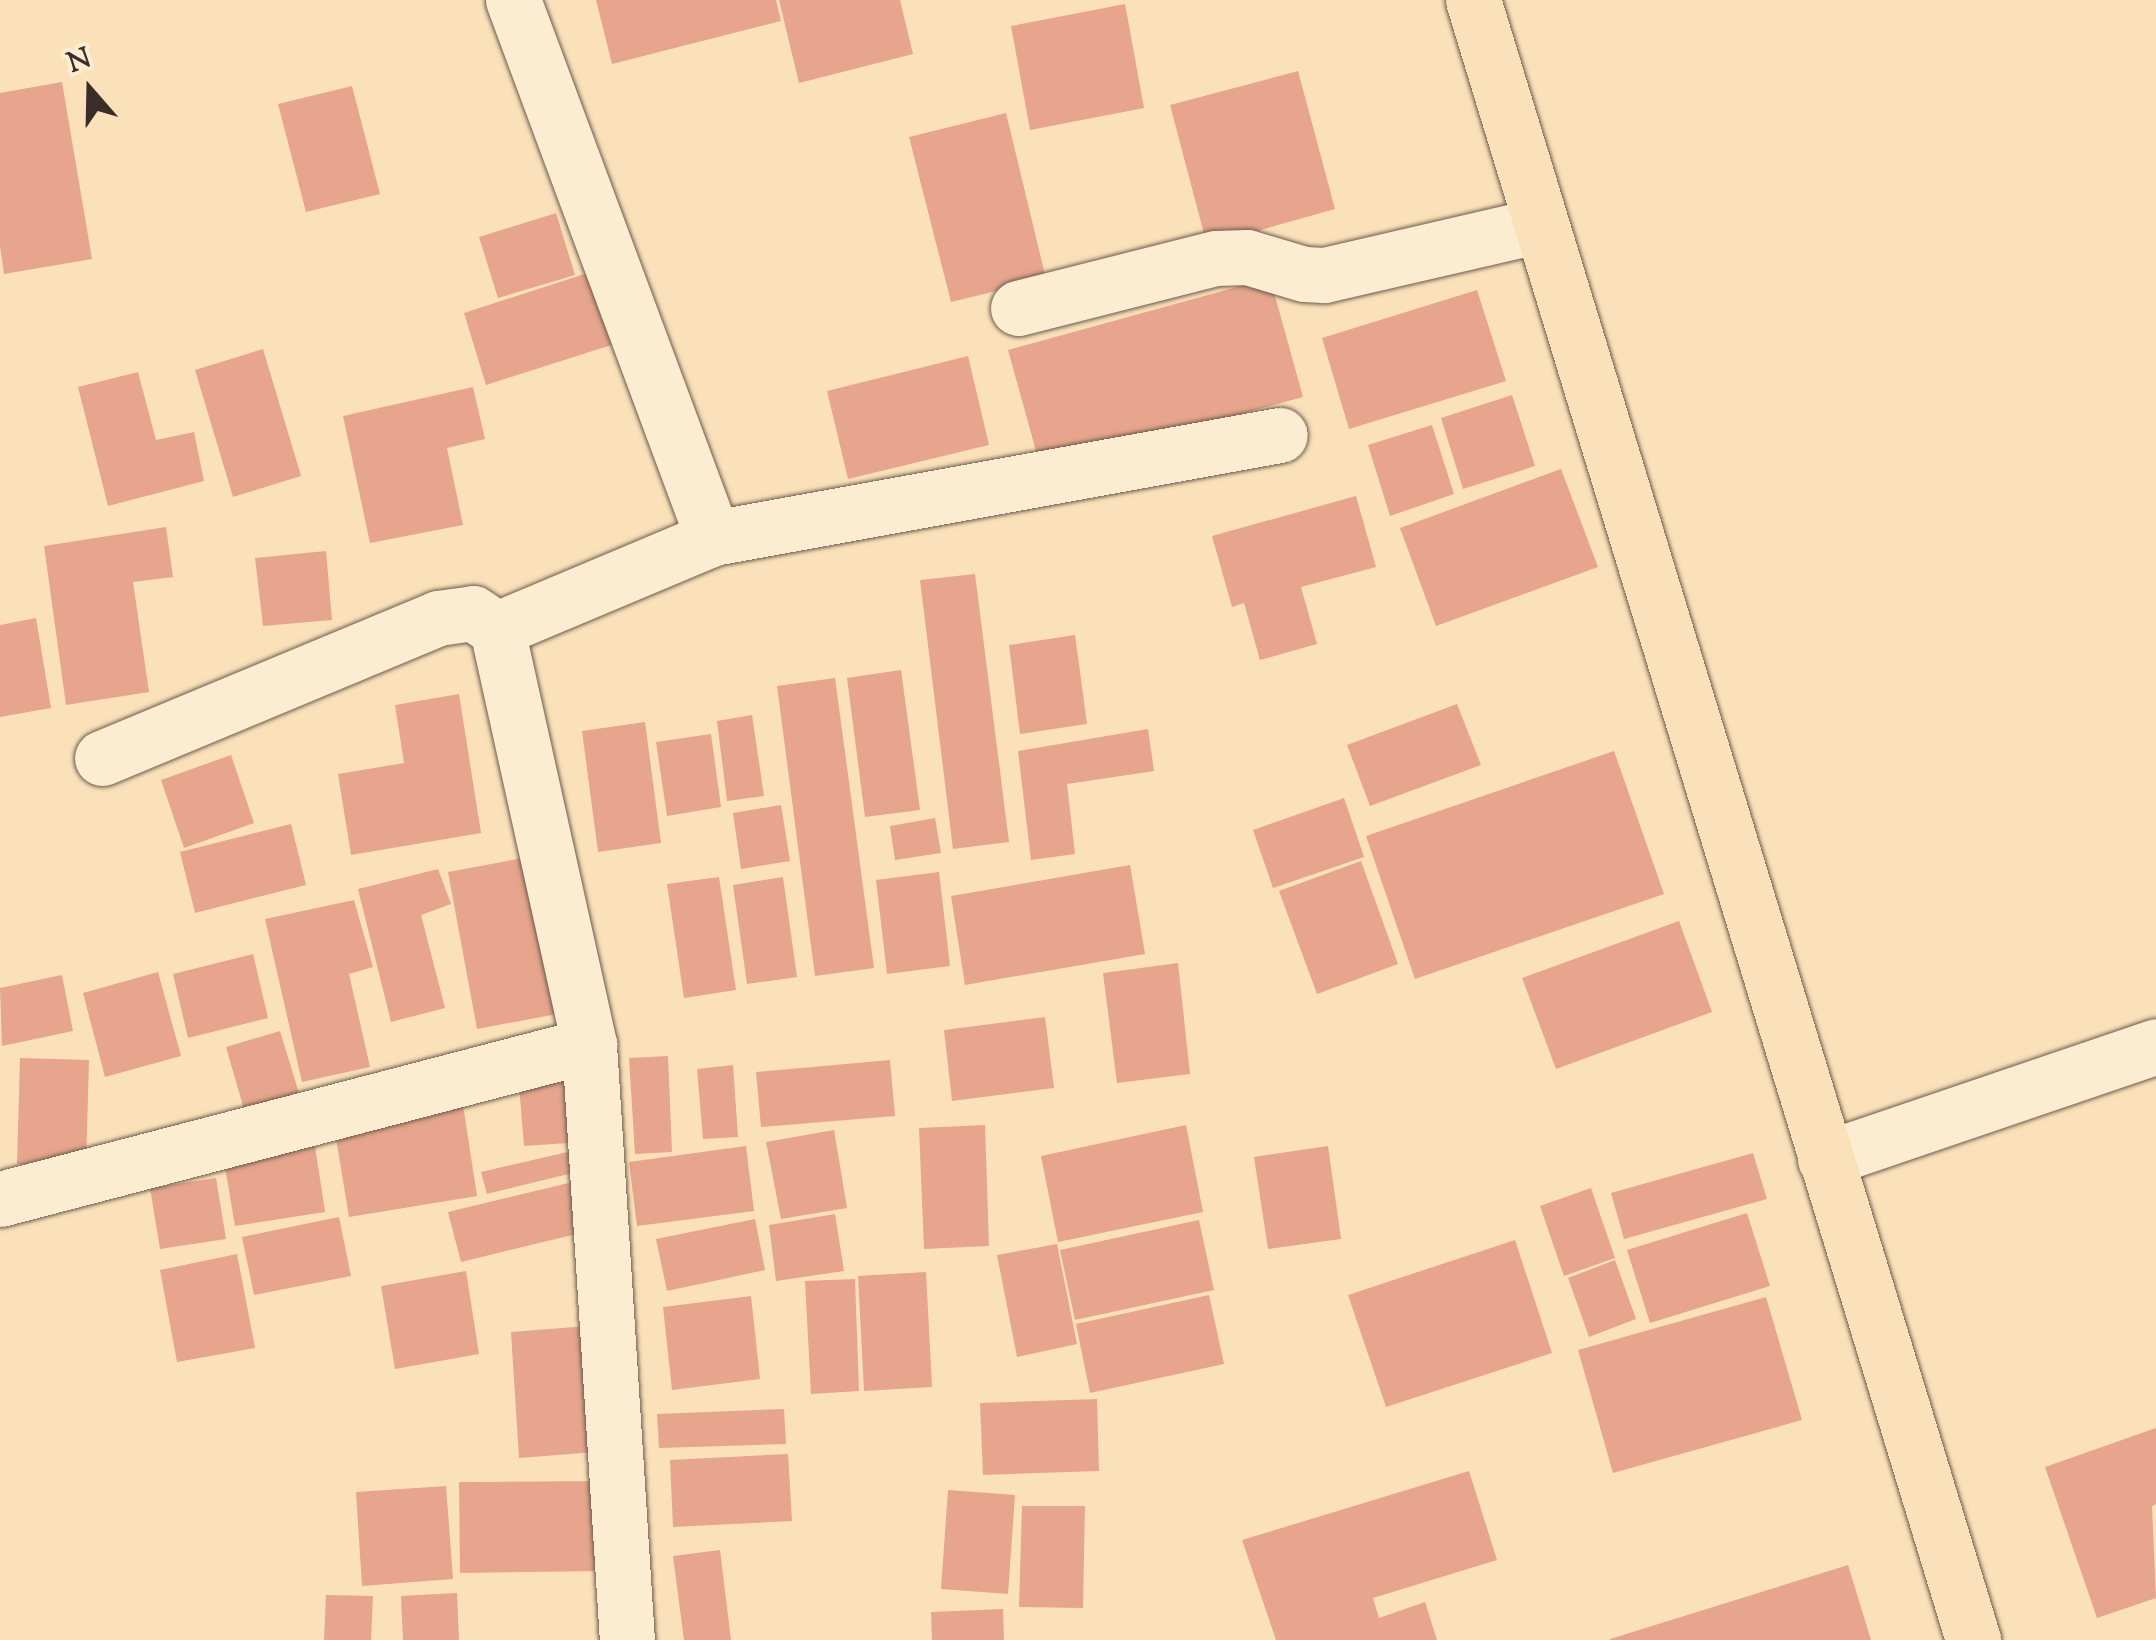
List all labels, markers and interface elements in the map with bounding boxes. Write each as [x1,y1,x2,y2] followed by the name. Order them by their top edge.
[62,39,97,84] text: N
[40,40,140,140] north arrow

